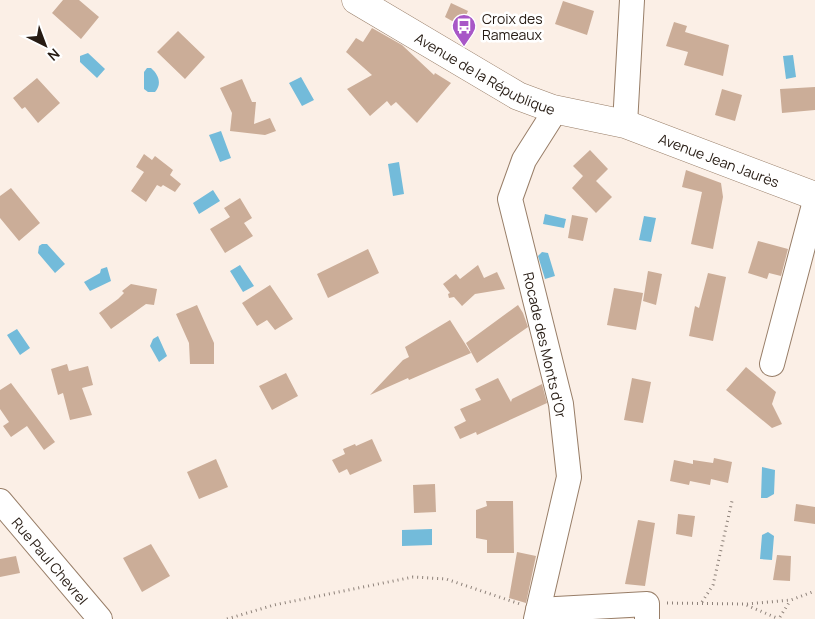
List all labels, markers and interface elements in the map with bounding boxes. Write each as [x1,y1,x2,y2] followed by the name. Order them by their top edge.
[482,9,543,44] place label: Croix des Rameaux
[451,13,477,47] bus stop icon: Croix des Rameaux
[20,20,70,70] north arrow
[412,28,558,119] street label: Avenue de la République
[44,45,64,65] text: N
[656,128,782,191] street label: Avenue Jean Jaurès
[519,270,571,420] street label: Rocade des Monts d'Or
[8,513,93,608] street label: Rue Paul Chevrel

